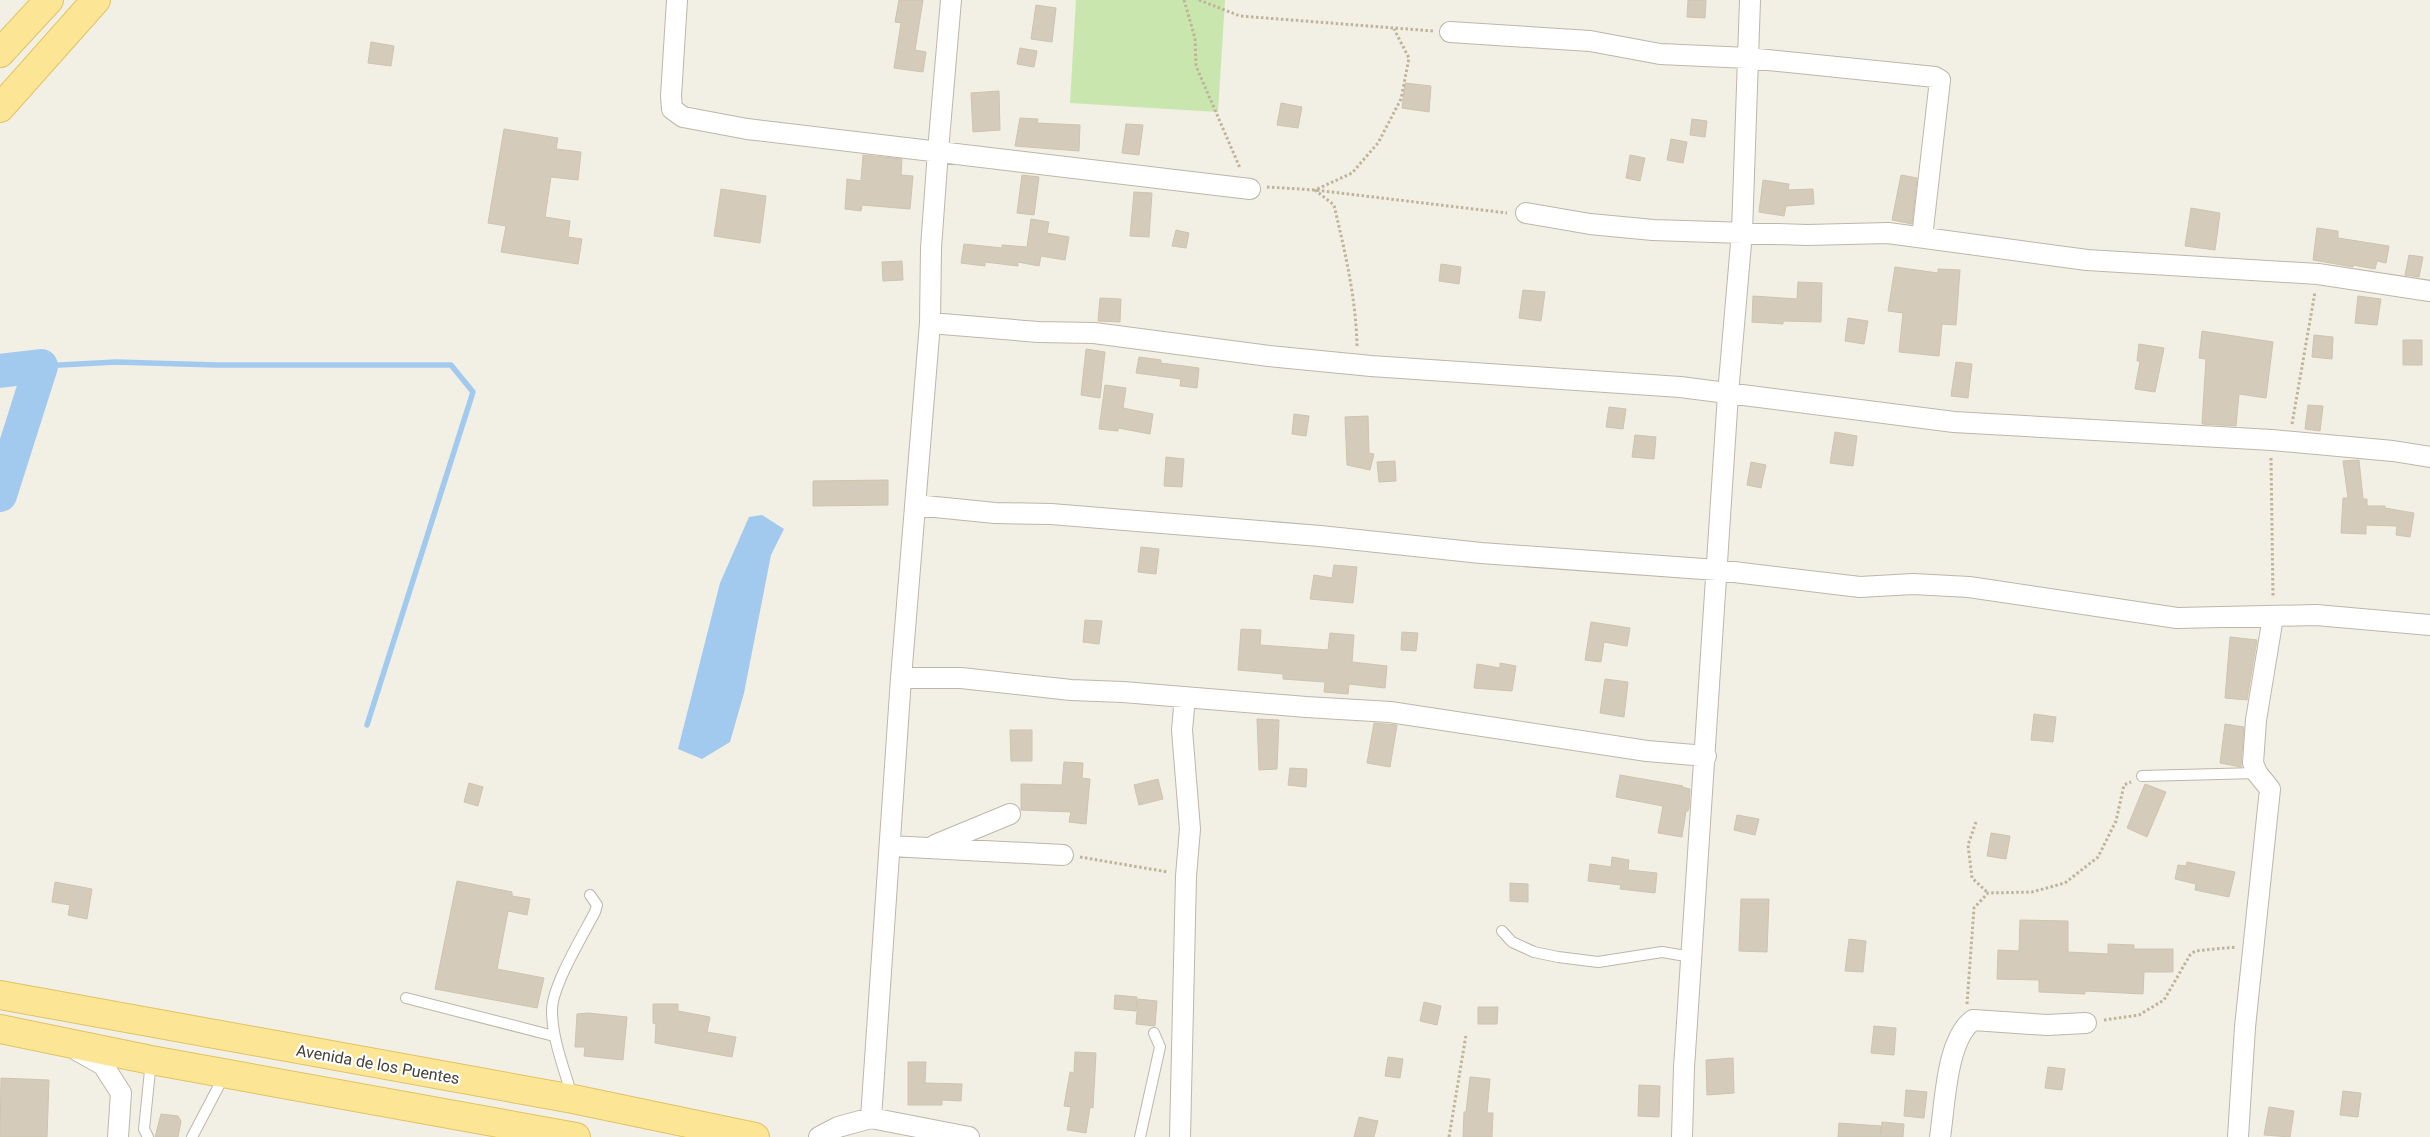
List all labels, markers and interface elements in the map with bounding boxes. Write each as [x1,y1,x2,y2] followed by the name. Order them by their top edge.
[295,1041,461,1088] street label: Avenida de los Puentes

